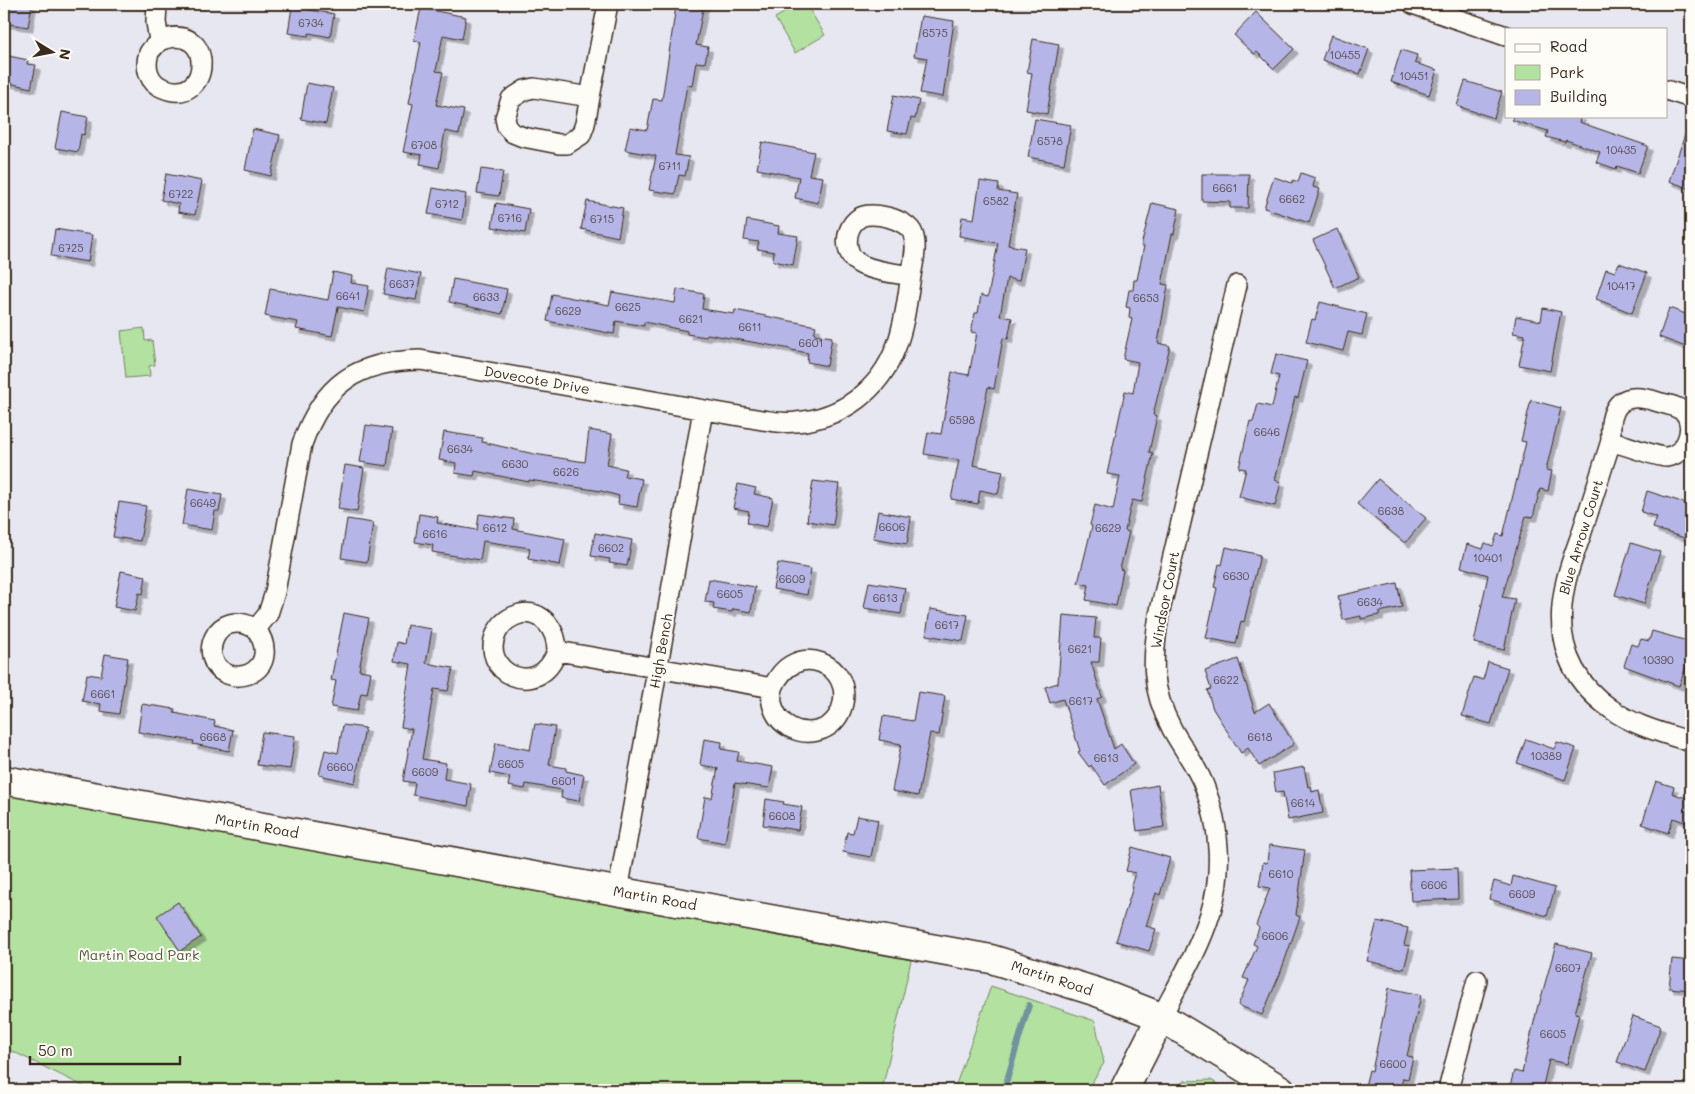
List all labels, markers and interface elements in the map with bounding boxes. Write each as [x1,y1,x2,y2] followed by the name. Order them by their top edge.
[298,15,324,30] house number: 6734
[922,25,948,40] house number: 6575
[28,28,78,78] north arrow
[1505,28,1668,118] legend
[1550,36,1587,56] text: Road
[55,47,76,61] text: N
[1330,47,1361,62] house number: 10455
[1550,62,1584,82] text: Park
[1399,68,1429,83] house number: 10451
[1550,86,1607,106] text: Building
[1037,133,1063,148] house number: 6578
[411,137,437,152] house number: 6708
[1605,142,1637,157] house number: 10435
[659,158,681,173] house number: 6711
[1213,180,1237,195] house number: 6661
[168,186,194,201] house number: 6722
[1279,191,1305,206] house number: 6662
[983,193,1009,208] house number: 6582
[435,196,459,211] house number: 6712
[498,210,522,225] house number: 6716
[590,211,614,226] house number: 6715
[58,240,84,255] house number: 6725
[389,276,415,291] house number: 6637
[1606,278,1636,293] house number: 10417
[336,288,360,303] house number: 6641
[473,289,500,304] house number: 6633
[1133,290,1160,305] house number: 6653
[615,299,641,314] house number: 6625
[555,303,581,318] house number: 6629
[679,311,703,326] house number: 6621
[738,319,762,334] house number: 6611
[799,335,824,350] house number: 6601
[483,361,591,398] street label: Dovecote Drive
[949,412,975,427] house number: 6598
[1254,424,1280,439] house number: 6646
[447,441,474,456] house number: 6634
[502,456,528,471] house number: 6630
[553,464,579,479] house number: 6626
[1554,477,1607,597] street label: Blue Arrow Court
[190,495,217,510] house number: 6649
[1378,503,1405,518] house number: 6638
[879,519,905,534] house number: 6606
[483,520,507,535] house number: 6612
[1095,520,1121,535] house number: 6629
[423,526,447,541] house number: 6616
[598,540,624,555] house number: 6602
[1146,550,1183,650] street label: Windsor Court
[1473,550,1503,565] house number: 10401
[1223,568,1249,583] house number: 6630
[779,571,806,586] house number: 6609
[717,586,743,601] house number: 6605
[873,590,898,605] house number: 6613
[1357,594,1384,609] house number: 6634
[645,612,676,690] street label: High Bench
[935,617,959,632] house number: 6617
[1068,641,1092,656] house number: 6621
[1642,652,1674,667] house number: 10390
[1213,672,1239,687] house number: 6622
[91,686,115,701] house number: 6661
[1069,693,1093,708] house number: 6617
[200,729,227,744] house number: 6668
[1248,729,1273,744] house number: 6618
[1530,748,1562,763] house number: 10389
[1094,750,1119,765] house number: 6613
[498,756,524,771] house number: 6605
[327,759,354,774] house number: 6660
[412,764,439,779] house number: 6609
[552,773,577,788] house number: 6601
[1291,795,1316,810] house number: 6614
[769,808,796,823] house number: 6608
[214,809,300,842] street label: Martin Road
[1269,866,1294,881] house number: 6610
[1421,877,1447,892] house number: 6606
[612,881,698,914] street label: Martin Road
[1509,886,1536,901] house number: 6609
[1262,928,1288,943] house number: 6606
[79,945,199,964] park label: Martin Road Park
[1009,955,1095,1000] street label: Martin Road
[1555,960,1581,975] house number: 6607
[1540,1026,1566,1041] house number: 6605
[30,1034,180,1066] scale bar
[38,1040,73,1060] text: 50 m
[1380,1056,1407,1071] house number: 6600

